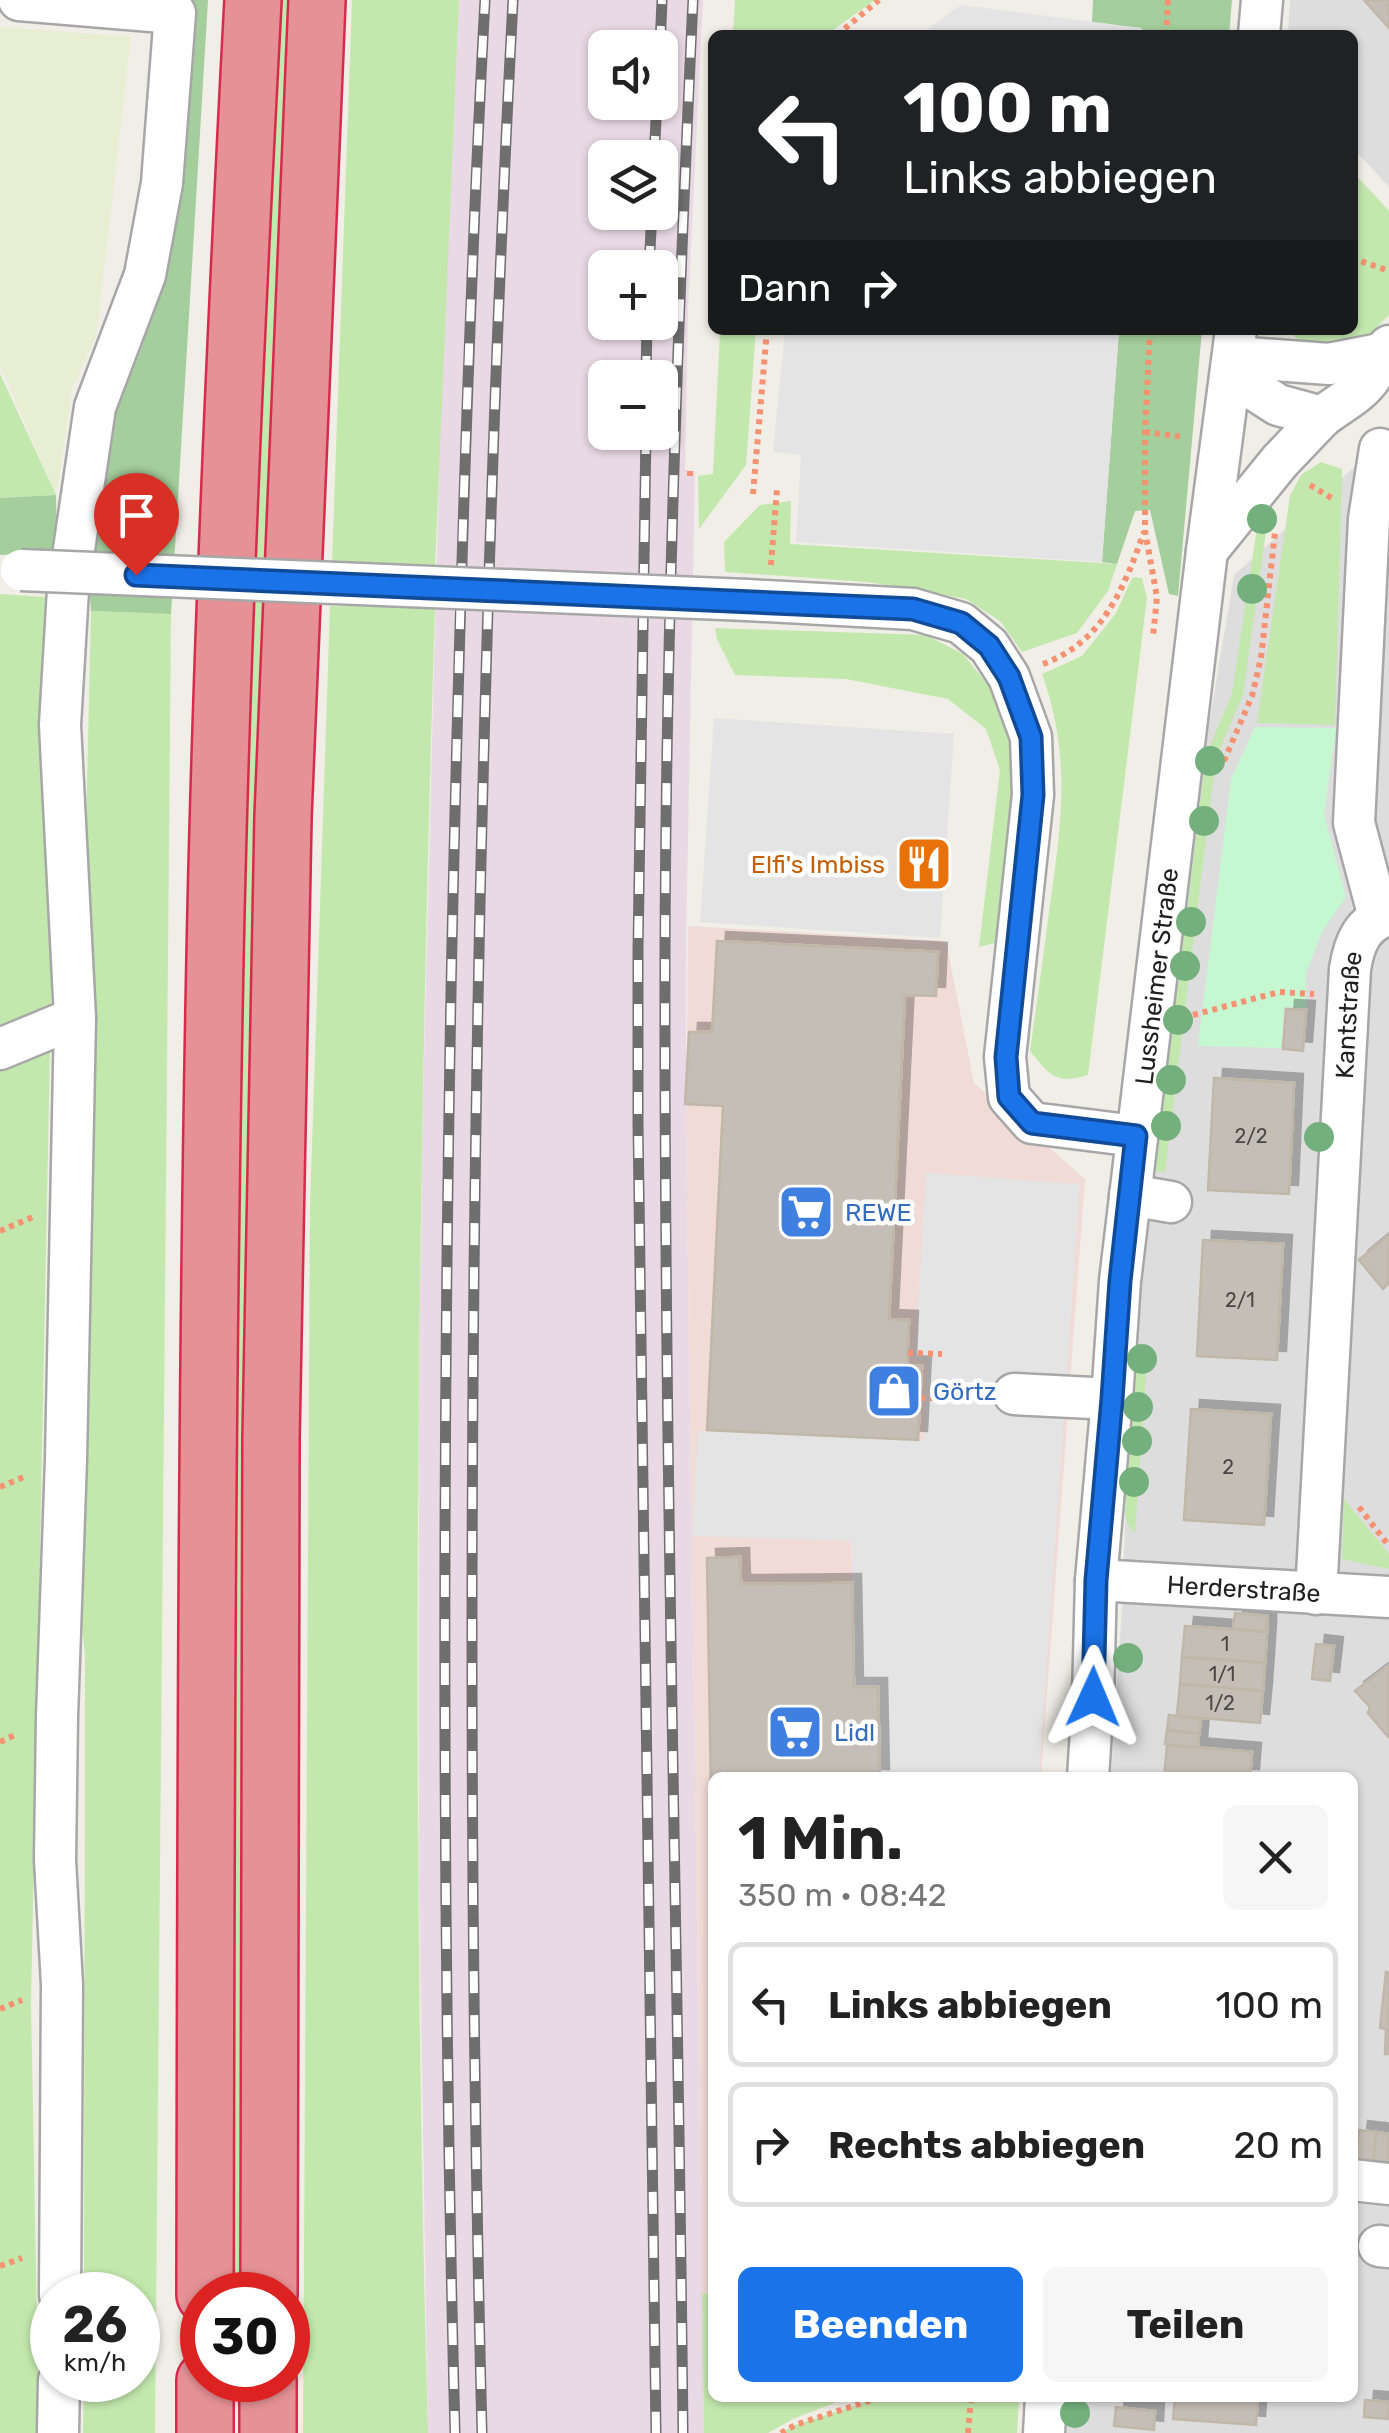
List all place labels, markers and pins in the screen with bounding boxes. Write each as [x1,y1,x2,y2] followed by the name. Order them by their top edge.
[94,473,179,576] pin
[894,834,954,894] restaurant icon: Elfi's Imbiss
[751,850,885,879] place label: Elfi's Imbiss
[776,1182,836,1242] supermarket icon: REWE
[845,1198,912,1227] place label: REWE
[864,1361,924,1421] shop icon: Görtz
[933,1377,996,1406] place label: Görtz
[765,1702,825,1762] supermarket icon: Lidl
[834,1718,875,1747] place label: Lidl

